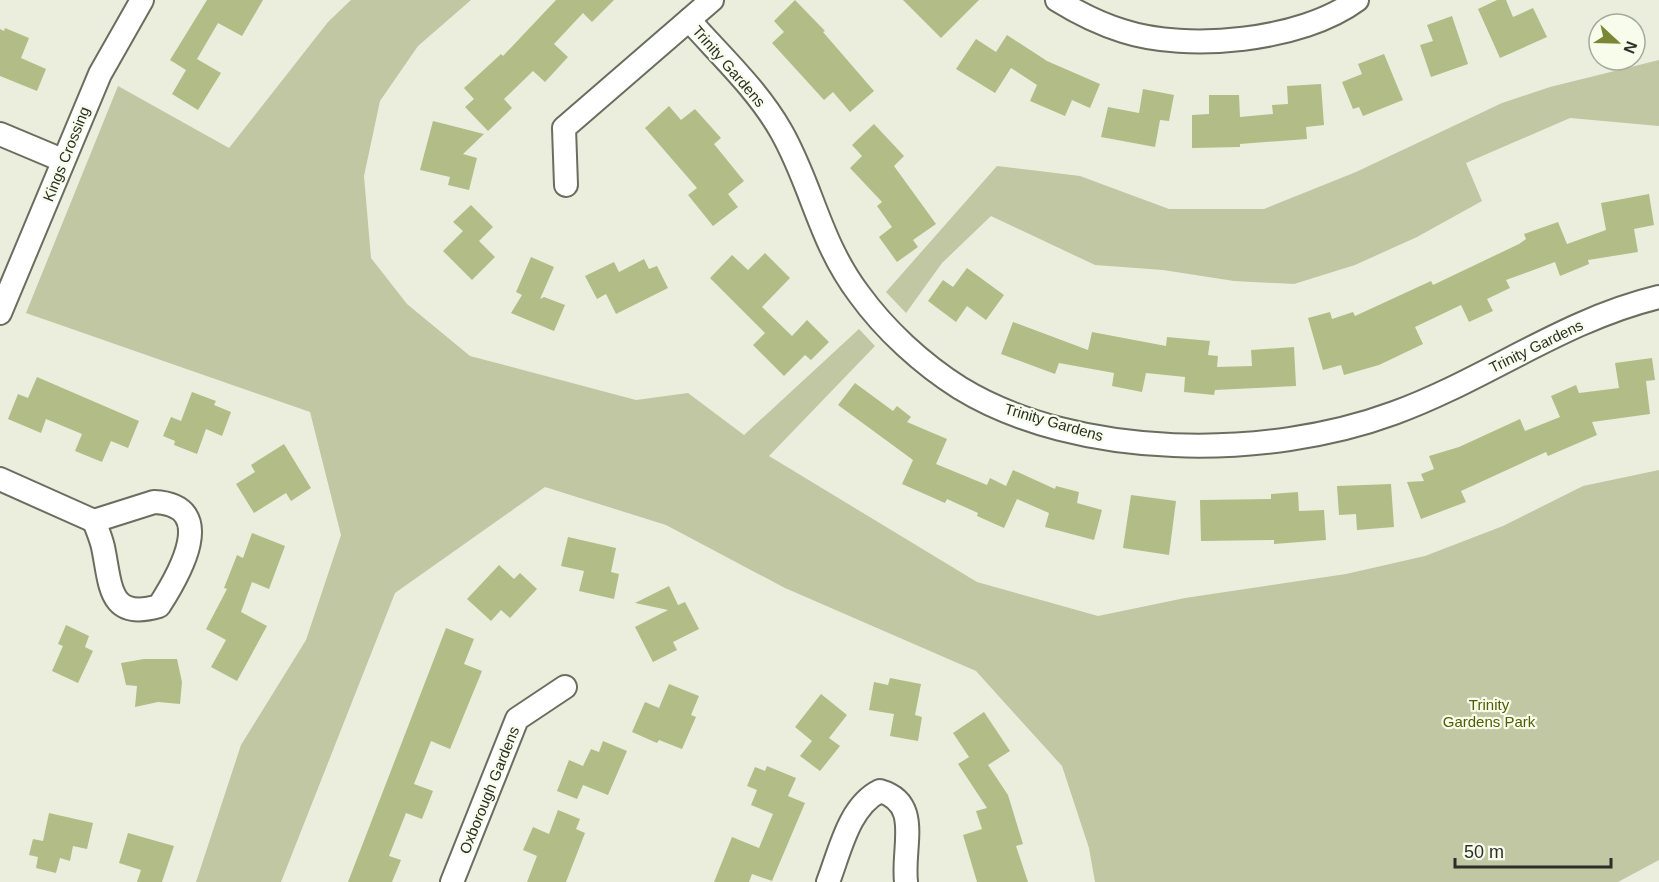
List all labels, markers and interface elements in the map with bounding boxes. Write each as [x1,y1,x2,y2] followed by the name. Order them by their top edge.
[1587,12,1647,72] north arrow
[689,22,769,110] street label: Trinity Gardens
[1620,39,1640,56] text: N
[39,104,93,204] street label: Kings Crossing
[1486,316,1586,376] street label: Trinity Gardens
[1003,400,1105,444] street label: Trinity Gardens
[1443,696,1536,730] park label: Trinity Gardens Park
[456,724,522,856] street label: Oxborough Gardens
[1455,831,1611,869] scale bar
[1464,842,1504,862] text: 50 m

